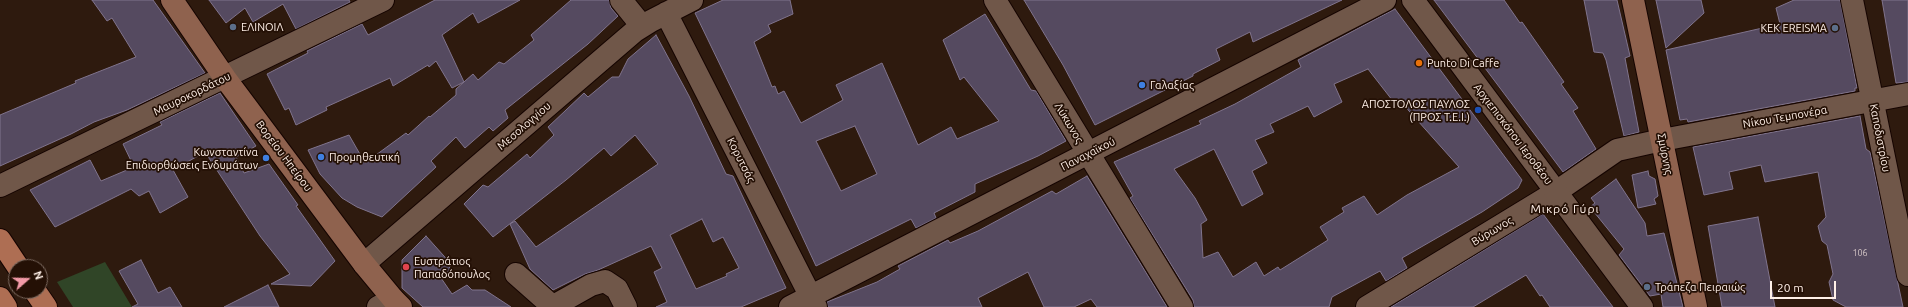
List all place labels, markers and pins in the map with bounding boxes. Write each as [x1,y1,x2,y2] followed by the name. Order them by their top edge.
[241,20,283,34] place label: ΕΛΙΝΟΙΛ
[1760,21,1827,35] place label: KEK EREISMA
[228,22,238,32] marker: ΕΛΙΝΟΙΛ
[1830,23,1840,33] marker: KEK EREISMA
[1427,56,1499,70] place label: Punto Di Caffe
[1414,58,1424,68] marker: Punto Di Caffe
[1150,78,1194,92] place label: Γαλαξίας
[1137,80,1147,90] marker: Γαλαξίας
[1362,97,1470,123] place label: ΑΠΟΣΤΟΛΟΣ ΠΑΥΛΟΣ (ΠΡΟΣ Τ.Ε.Ι.)
[1473,105,1483,115] marker: ΑΠΟΣΤΟΛΟΣ ΠΑΥΛΟΣ (ΠΡΟΣ Τ.Ε.Ι.)
[126,145,258,171] place label: Κωνσταντίνα Επιδιορθώσεις Ενδυμάτων
[329,150,400,164] place label: Προμηθευτική
[316,152,326,162] marker: Προμηθευτική
[261,153,271,163] marker: Κωνσταντίνα Επιδιορθώσεις Ενδυμάτων
[414,254,490,280] place label: Ευστράτιος Παπαδόπουλος
[401,262,411,272] marker: Ευστράτιος Παπαδόπουλος
[1655,280,1745,294] place label: Τράπεζα Πειραιώς
[1642,282,1652,292] marker: Τράπεζα Πειραιώς

